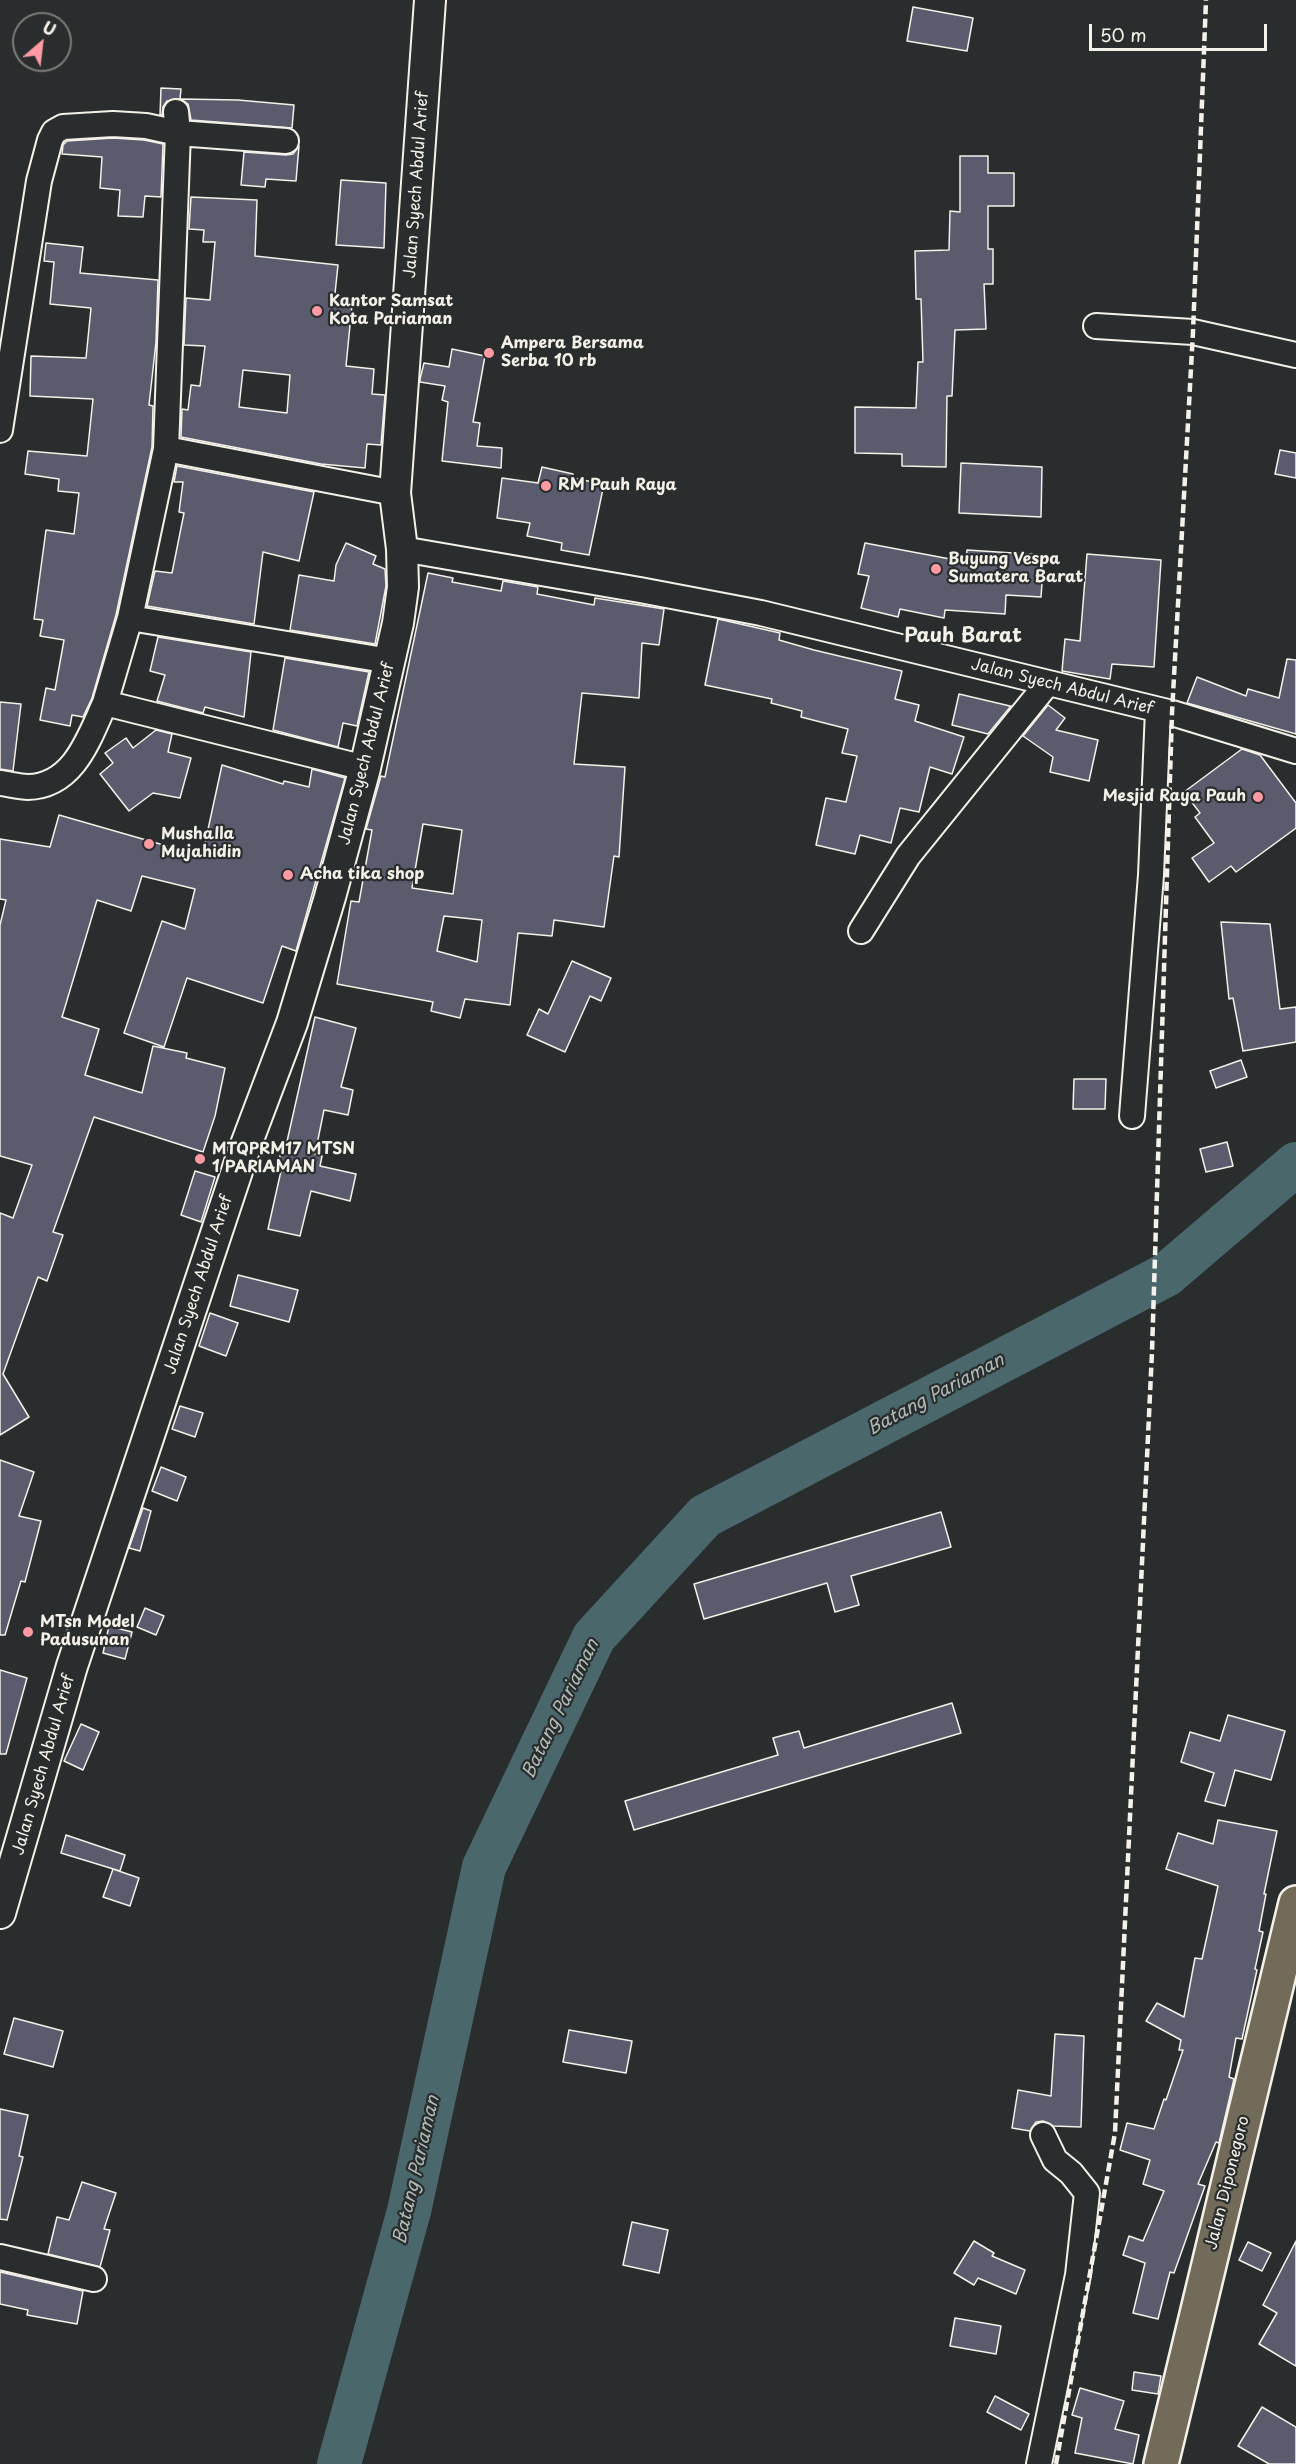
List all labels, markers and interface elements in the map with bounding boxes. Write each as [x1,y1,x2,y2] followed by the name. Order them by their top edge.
[12,12,72,72] north arrow
[1092,12,1270,50] scale bar
[38,14,61,41] text: U
[1100,21,1147,48] text: 50 m
[401,91,433,279] street label: Jalan Syech Abdul Arief
[329,292,453,330] place label: Kantor Samsat Kota Pariaman
[310,304,324,318] marker: Kantor Samsat Kota Pariaman
[501,334,644,372] place label: Ampera Bersama Serba 10 rb
[482,346,496,360] marker: Ampera Bersama Serba 10 rb
[558,476,677,496] place label: RM Pauh Raya
[539,479,553,493] marker: RM Pauh Raya
[948,550,1083,588] place label: Buyung Vespa Sumatera Barat
[929,562,943,576] marker: Buyung Vespa Sumatera Barat
[904,624,1022,648] district label: Pauh Barat
[969,655,1155,719] street label: Jalan Syech Abdul Arief
[335,661,399,847] street label: Jalan Syech Abdul Arief
[1103,787,1246,807] place label: Mesjid Raya Pauh
[1251,790,1265,804] marker: Mesjid Raya Pauh
[161,825,241,863] place label: Mushalla Mujahidin
[142,837,156,851] marker: Mushalla Mujahidin
[300,865,424,885] place label: Acha tika shop
[281,868,295,882] marker: Acha tika shop
[212,1140,355,1178] place label: MTQPRM17 MTSN 1 PARIAMAN
[193,1152,207,1166] marker: MTQPRM17 MTSN 1 PARIAMAN
[161,1193,237,1377] street label: Jalan Syech Abdul Arief
[864,1350,1008,1440] water label: Batang Pariaman
[40,1613,135,1651] place label: MTsn Model Padusunan
[21,1625,35,1639] marker: MTsn Model Padusunan
[518,1636,604,1782] water label: Batang Pariaman
[9,1673,79,1857] street label: Jalan Syech Abdul Arief
[389,2094,445,2246] water label: Batang Pariaman
[1202,2114,1254,2252] street label: Jalan Diponegoro

